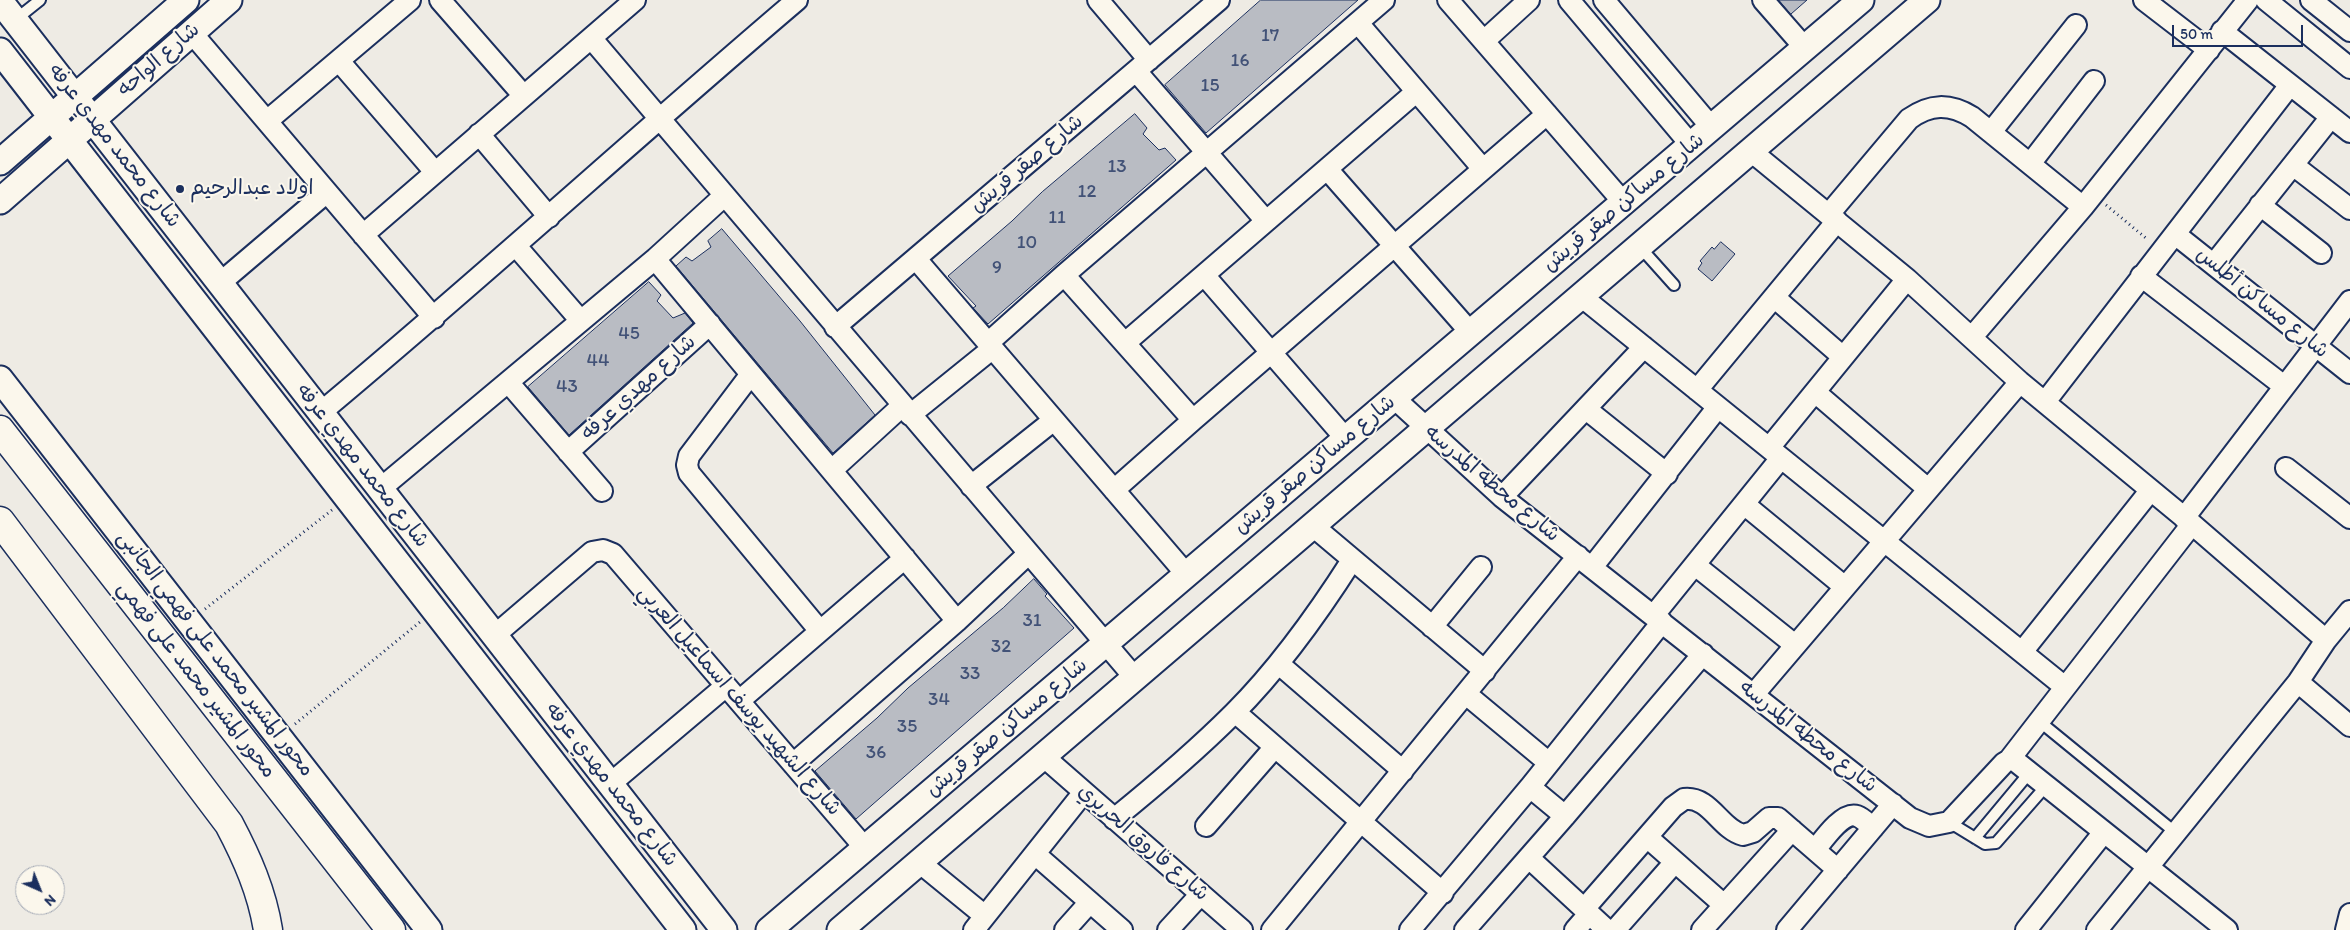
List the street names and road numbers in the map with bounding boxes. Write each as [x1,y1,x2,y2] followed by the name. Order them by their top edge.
[113,17,205,103] street label: شارع الواحه
[42,59,186,233] street label: شارع محمد مهدي عرفه
[965,109,1089,219] street label: شارع صقر قريش
[1538,128,1710,278] street label: شارع مساكن صقر قريش
[2191,242,2333,364] street label: شارع مساكن أطلس
[576,330,702,446] street label: شارع مهدي عرفه
[290,379,434,553] street label: شارع محمد مهدي عرفه
[1229,390,1401,540] street label: شارع مساكن صقر قريش
[1419,420,1565,548] street label: شارع محطه المدرسه
[111,526,319,782] street label: محور المشير محمد على فهمي الجانبى
[111,576,281,784] street label: محور المشير محمد على فهمي
[632,581,846,821] street label: شارع الشهيد يوسف اسماعيل العربي
[921,653,1093,803] street label: شارع مساكن صقر قريش
[1734,675,1882,799] street label: شارع محطه المدرسه
[539,698,683,872] street label: شارع محمد مهدي عرفه
[1072,779,1214,907] street label: شارع فاروق الحريري

